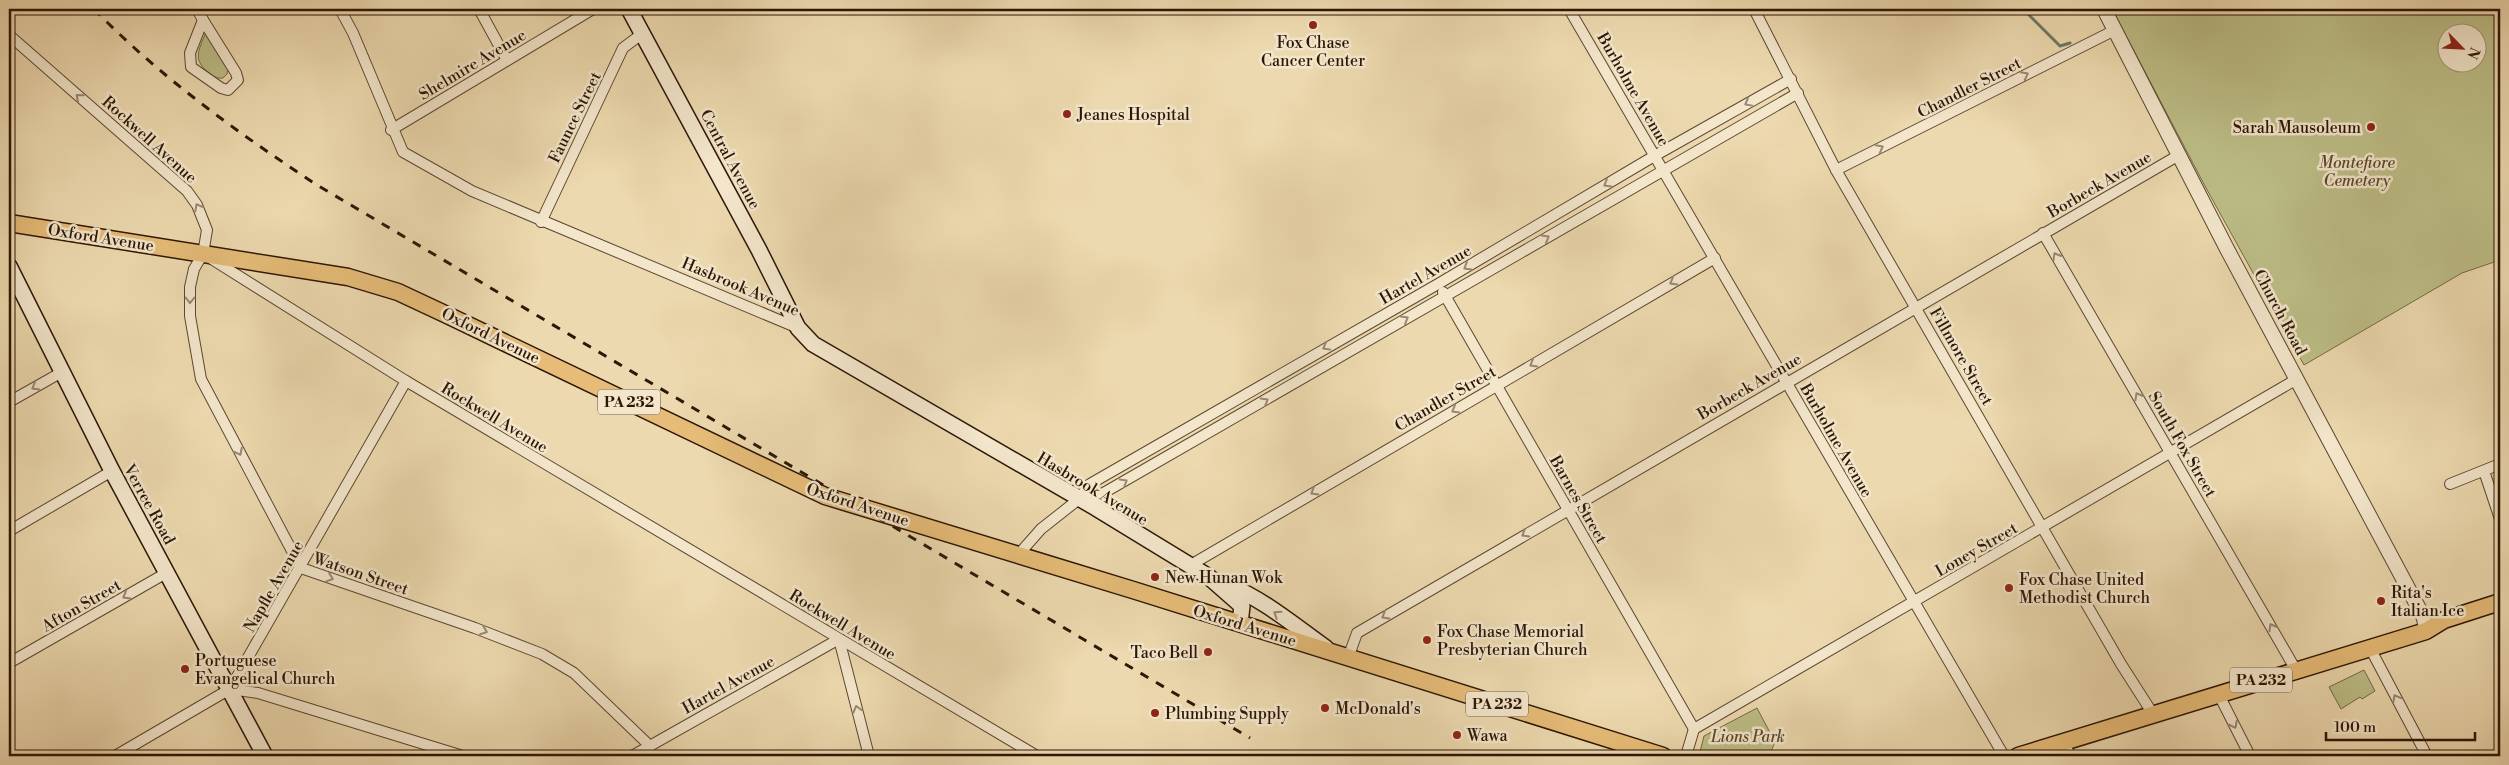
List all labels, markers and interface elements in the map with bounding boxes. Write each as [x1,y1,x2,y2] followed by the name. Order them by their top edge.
[1307,19,1319,31] marker: Fox Chase Cancer Center
[2436,22,2486,72] north arrow
[415,25,530,105] street label: Shelmire Avenue
[1592,28,1674,150] street label: Burholme Avenue
[1261,33,1365,71] place label: Fox Chase Cancer Center
[2462,44,2483,62] text: N
[1914,53,2025,123] street label: Chandler Street
[544,68,606,166] street label: Faunce Street
[2020,71,2029,81] one-way arrow
[98,92,201,188] street label: Rockwell Avenue
[76,94,85,103] one-way arrow
[1744,97,1753,107] one-way arrow
[1076,105,1190,125] place label: Jeanes Hospital
[695,106,765,213] street label: Central Avenue
[1061,108,1073,120] marker: Jeanes Hospital
[2233,118,2361,138] place label: Sarah Mausoleum
[2365,121,2377,133] marker: Sarah Mausoleum
[1875,144,1884,154] one-way arrow
[2043,147,2155,223] street label: Borbeck Avenue
[2319,153,2395,191] park label: Montefiore Cemetery
[1604,177,1613,187] one-way arrow
[194,204,204,213] one-way arrow
[46,220,155,256] street label: Oxford Avenue
[1541,234,1550,244] one-way arrow
[1376,241,1475,309] street label: Hartel Avenue
[2052,252,2062,261] one-way arrow
[679,253,803,321] street label: Hasbrook Avenue
[1464,260,1473,270] one-way arrow
[2249,266,2311,359] street label: Church Road
[1670,276,1679,286] one-way arrow
[185,296,195,304] one-way arrow
[438,303,543,368] street label: Oxford Avenue
[1925,304,1997,409] street label: Fillmore Street
[1400,315,1409,325] one-way arrow
[1323,341,1332,351] one-way arrow
[1693,349,1805,425] street label: Borbeck Avenue
[1529,358,1538,368] one-way arrow
[1391,362,1500,436] street label: Chandler Street
[438,378,551,458] street label: Rockwell Avenue
[1795,379,1877,501] street label: Burholme Avenue
[32,381,41,391] one-way arrow
[2144,388,2221,501] street label: South Fox Street
[598,390,660,414] road number: PA 232
[2134,392,2144,401] one-way arrow
[1259,397,1268,407] one-way arrow
[1451,403,1460,413] one-way arrow
[233,447,243,456] one-way arrow
[1033,448,1152,530] street label: Hasbrook Avenue
[1545,451,1611,547] street label: Barnes Street
[118,460,179,548] street label: Verree Road
[1119,478,1128,488] one-way arrow
[804,479,912,531] street label: Oxford Avenue
[1311,485,1320,495] one-way arrow
[1932,518,2021,581] street label: Loney Street
[1522,527,1531,537] one-way arrow
[240,537,308,636] street label: Napfle Avenue
[309,548,411,600] street label: Watson Street
[1165,568,1284,588] place label: New Hunan Wok
[2019,570,2150,608] place label: Fox Chase United Methodist Church
[1149,571,1161,583] marker: New Hunan Wok
[325,572,334,582] one-way arrow
[37,575,125,637] street label: Afton Street
[2003,582,2015,594] marker: Fox Chase United Methodist Church
[2391,583,2464,621] place label: Rita's Italian Ice
[786,585,899,665] street label: Rockwell Avenue
[122,590,131,600] one-way arrow
[2375,595,2387,607] marker: Rita's Italian Ice
[1191,601,1299,651] street label: Oxford Avenue
[1273,610,1282,620] one-way arrow
[1382,610,1391,620] one-way arrow
[1437,622,1588,660] place label: Fox Chase Memorial Presbyterian Church
[2268,624,2278,633] one-way arrow
[479,625,488,636] one-way arrow
[1421,634,1433,646] marker: Fox Chase Memorial Presbyterian Church
[1130,643,1198,663] place label: Taco Bell
[1202,646,1214,658] marker: Taco Bell
[195,651,336,689] place label: Portuguese Evangelical Church
[679,651,778,719] street label: Hartel Avenue
[179,663,191,675] marker: Portuguese Evangelical Church
[2230,668,2292,692] road number: PA 232
[1466,692,1528,716] road number: PA 232
[2392,694,2402,703] one-way arrow
[1335,699,1421,719] place label: McDonald's
[1319,702,1331,714] marker: McDonald's
[1165,704,1289,724] place label: Plumbing Supply
[852,706,862,714] one-way arrow
[1149,707,1161,719] marker: Plumbing Supply
[2326,710,2475,742] scale bar
[2334,718,2376,737] text: 100 m
[2228,720,2238,729] one-way arrow
[1466,726,1509,746] place label: Wawa
[1710,727,1785,747] park label: Lions Park
[1451,729,1463,741] marker: Wawa

